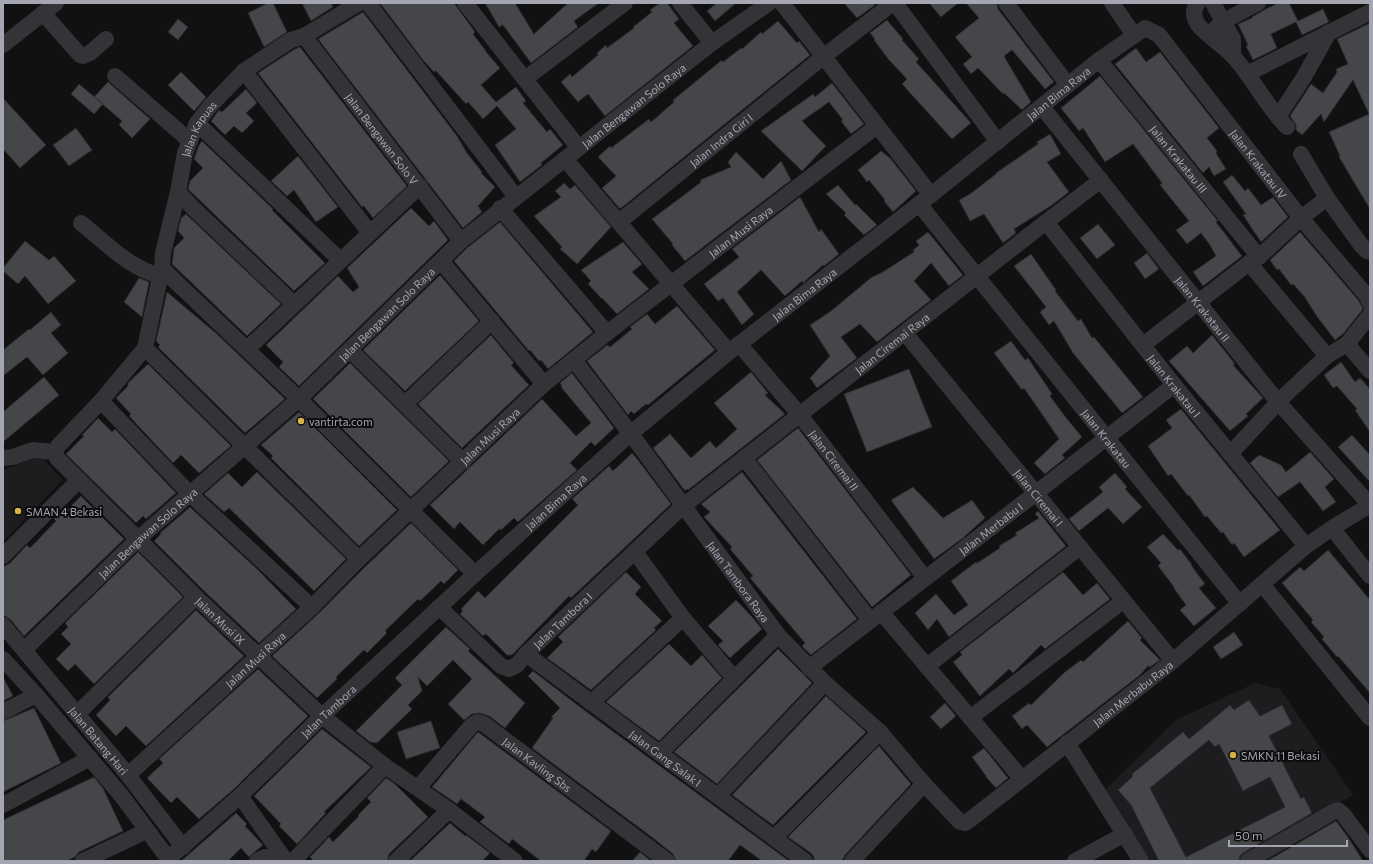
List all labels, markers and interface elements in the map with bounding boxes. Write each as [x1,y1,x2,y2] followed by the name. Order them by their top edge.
[579,60,688,151] street label: Jalan Bengawan Solo Raya
[1024,63,1092,123] street label: Jalan Bima Raya
[343,90,422,187] street label: Jalan Bengawan Solo V
[178,98,218,158] street label: Jalan Kapuas
[687,110,755,170] street label: Jalan Indra Giri I
[1147,122,1210,195] street label: Jalan Krakatau III
[1227,126,1290,201] street label: Jalan Krakatau IV
[706,202,775,260] street label: Jalan Musi Raya
[336,264,437,364] street label: Jalan Bengawan Solo Raya
[769,265,839,323] street label: Jalan Bima Raya
[1172,273,1233,344] street label: Jalan Krakatau II
[852,310,932,377] street label: Jalan Ciremai Raya
[1145,351,1204,419] street label: Jalan Krakatau I
[457,404,522,467] street label: Jalan Musi Raya
[1079,406,1134,470] street label: Jalan Krakatau
[309,415,373,428] place label: vantirta.com
[296,416,306,426] marker: vantirta.com
[806,427,862,493] street label: Jalan Ciremai II
[1011,466,1066,528] street label: Jalan Ciremai I
[522,471,589,533] street label: Jalan Bima Raya
[96,485,199,581] street label: Jalan Bengawan Solo Raya
[956,500,1025,558] street label: Jalan Merbabu I
[26,505,102,518] place label: SMAN 4 Bekasi
[13,506,23,516] marker: SMAN 4 Bekasi
[704,538,773,624] street label: Jalan Tambora Raya
[530,589,594,651] street label: Jalan Tambora I
[193,594,249,647] street label: Jalan Musi IX
[222,628,288,690] street label: Jalan Musi Raya
[1090,657,1175,729] street label: Jalan Merbabu Raya
[298,682,358,740] street label: Jalan Tambora
[66,704,131,777] street label: Jalan Batang Hari
[627,727,704,789] street label: Jalan Gang Salak I
[500,734,574,794] street label: Jalan Kavling Sbs
[1241,749,1320,762] place label: SMKN 11 Bekasi
[1228,750,1238,760] marker: SMKN 11 Bekasi
[1229,822,1347,848] scale bar
[1235,828,1263,842] text: 50 m

